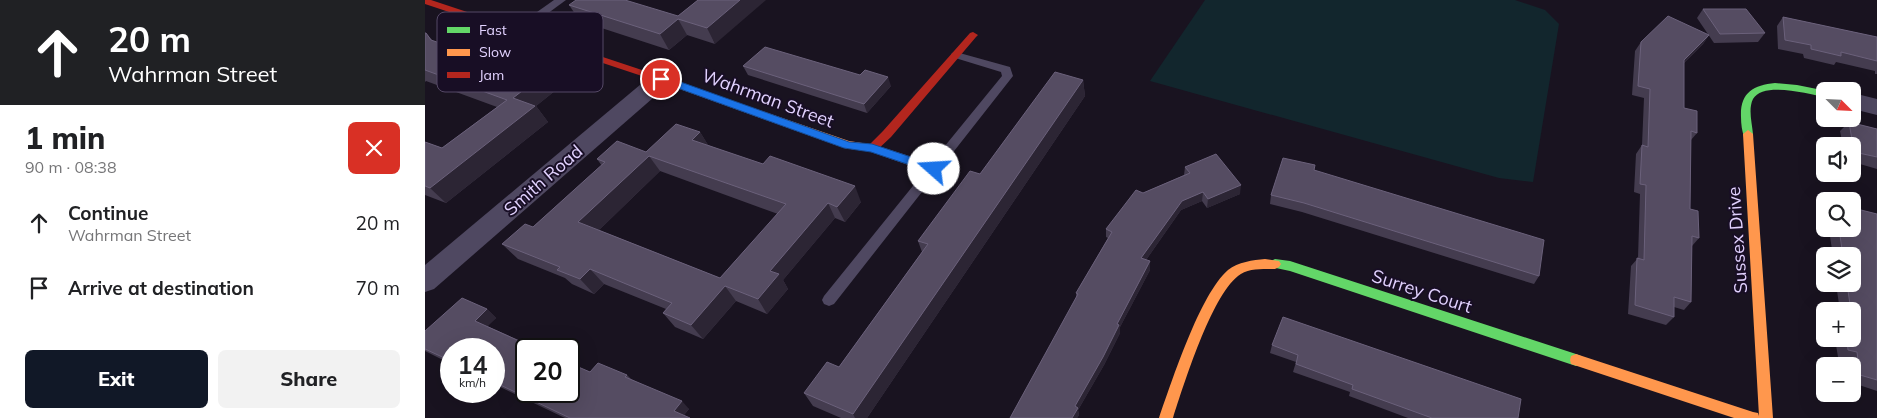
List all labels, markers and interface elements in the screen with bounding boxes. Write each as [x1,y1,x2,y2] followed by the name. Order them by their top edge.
[437,12,603,92] legend
[108,17,191,61] text: 20 m
[25,20,90,85] icon: ahead
[479,21,507,39] text: Fast
[479,43,511,61] text: Slow
[640,58,682,100] pin
[108,60,277,88] text: Wahrman Street
[699,64,837,132] street label: Wahrman Street
[647,65,675,93] icon: arrive
[479,66,504,84] text: Jam
[1816,82,1861,128] north arrow
[1816,82,1861,402] map controls
[25,119,105,157] text: 1 min
[348,122,400,174] button: close
[1816,137,1861,182] button: sound
[499,140,587,220] street label: Smith Road
[907,142,959,194] position arrow
[25,157,117,177] text: 90 m · 08:38
[1722,186,1752,294] street label: Sussex Drive
[1816,192,1861,237] button: search
[68,201,148,225] text: Continue
[25,209,53,237] icon: ahead
[356,211,400,235] text: 20 m
[68,225,191,245] text: Wahrman Street
[1816,247,1861,292] button: layers
[1369,264,1475,318] street label: Surrey Court
[25,274,53,302] icon: arrive
[68,276,254,300] text: Arrive at destination
[356,276,400,300] text: 70 m
[1816,302,1861,347] button: +
[515,338,580,403] speed limit sign: 20
[457,349,488,380] text: 14
[25,350,208,408] button: Exit
[218,350,400,408] button: Share
[1816,357,1861,402] button: −
[459,375,486,390] text: km/h

